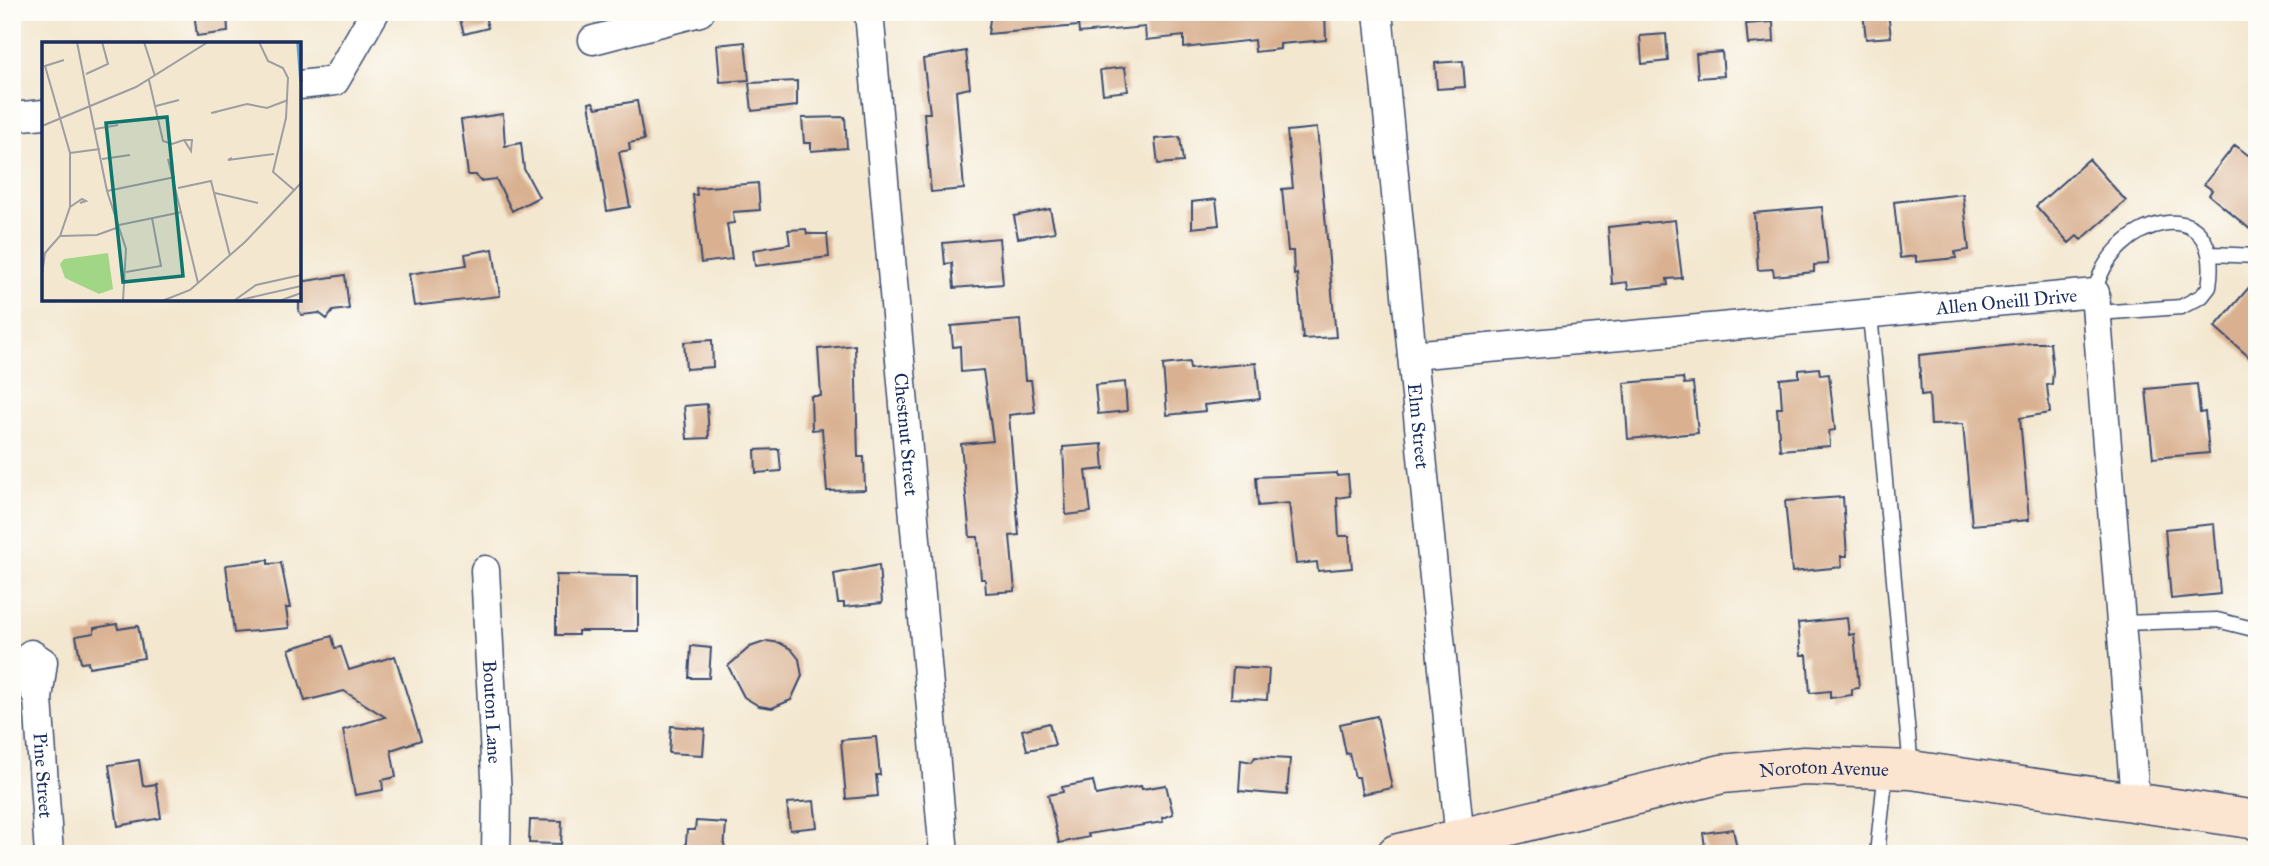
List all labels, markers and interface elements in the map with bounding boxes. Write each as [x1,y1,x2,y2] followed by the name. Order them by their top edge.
[42,42,301,301] inset map
[1934,283,2078,319] street label: Allen Oneill Drive
[890,372,924,497] street label: Chestnut Street
[1403,382,1435,470] street label: Elm Street
[478,659,507,764] street label: Bouton Lane
[29,732,58,819] street label: Pine Street
[1758,754,1889,782] street label: Noroton Avenue

